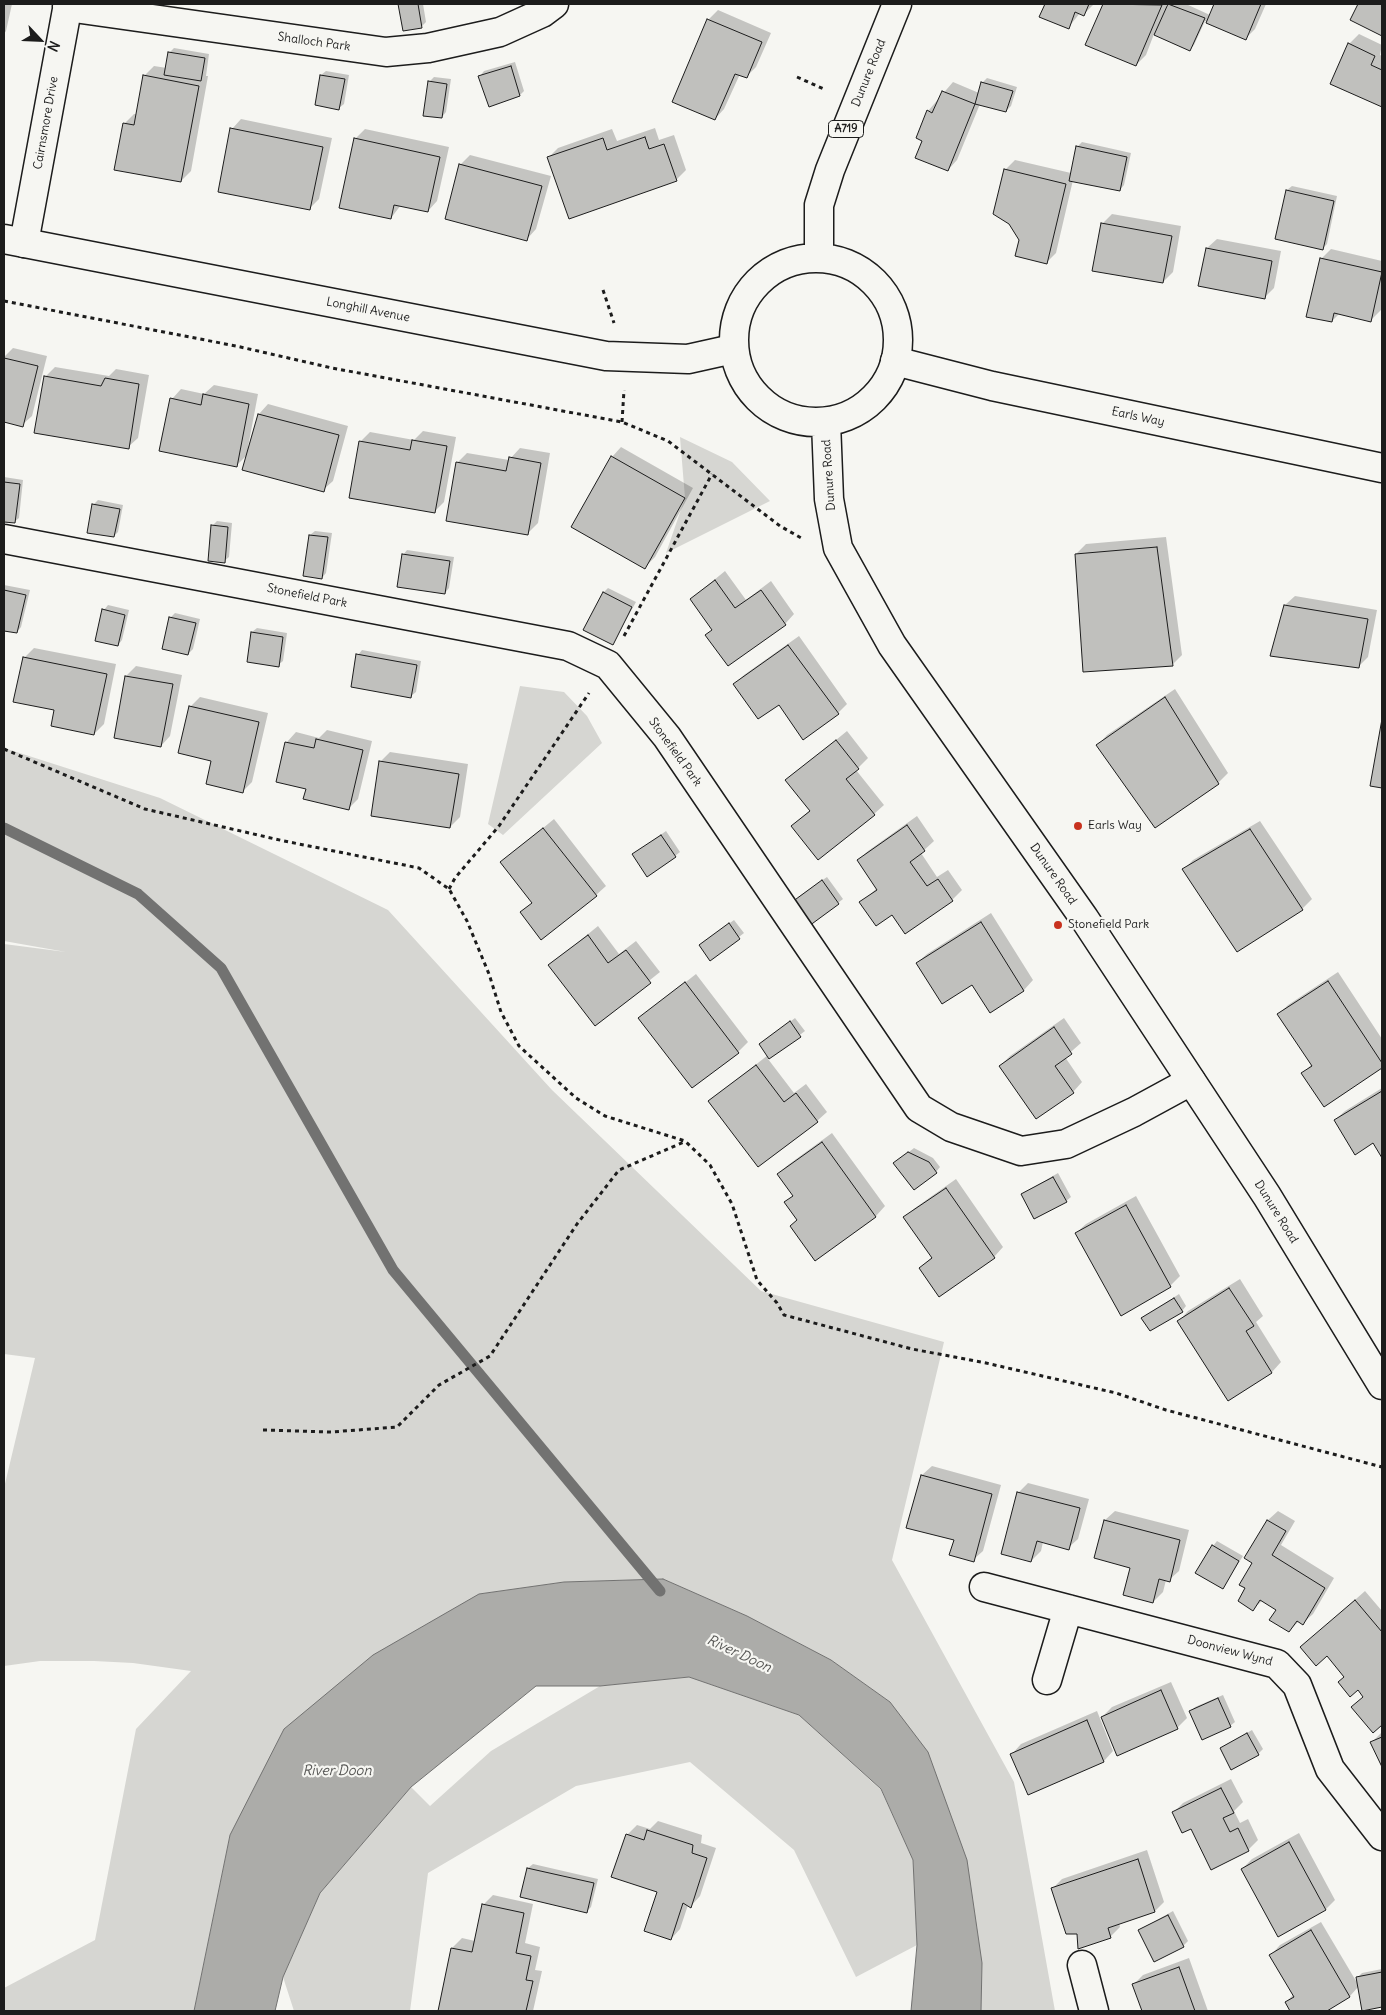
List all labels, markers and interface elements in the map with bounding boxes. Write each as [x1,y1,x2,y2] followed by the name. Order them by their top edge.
[15,15,65,65] north arrow
[277,30,351,54] street label: Shalloch Park
[849,37,889,109] street label: Dunure Road
[43,38,64,55] text: N
[31,75,61,171] street label: Cairnsmore Drive
[828,120,864,138] road number: A719
[325,295,411,325] street label: Longhill Avenue
[1110,404,1166,430] street label: Earls Way
[819,439,839,511] street label: Dunure Road
[266,581,348,611] street label: Stonefield Park
[645,715,705,789] street label: Stonefield Park
[1088,819,1142,833] place label: Earls Way
[1072,820,1084,832] marker: Earls Way
[1027,841,1079,907] street label: Dunure Road
[1068,918,1149,932] place label: Stonefield Park
[1052,919,1064,931] marker: Stonefield Park
[1251,1178,1301,1246] street label: Dunure Road
[704,1632,774,1676] water label: River Doon
[1186,1633,1274,1669] street label: Doonview Wynd
[302,1763,372,1779] water label: River Doon

